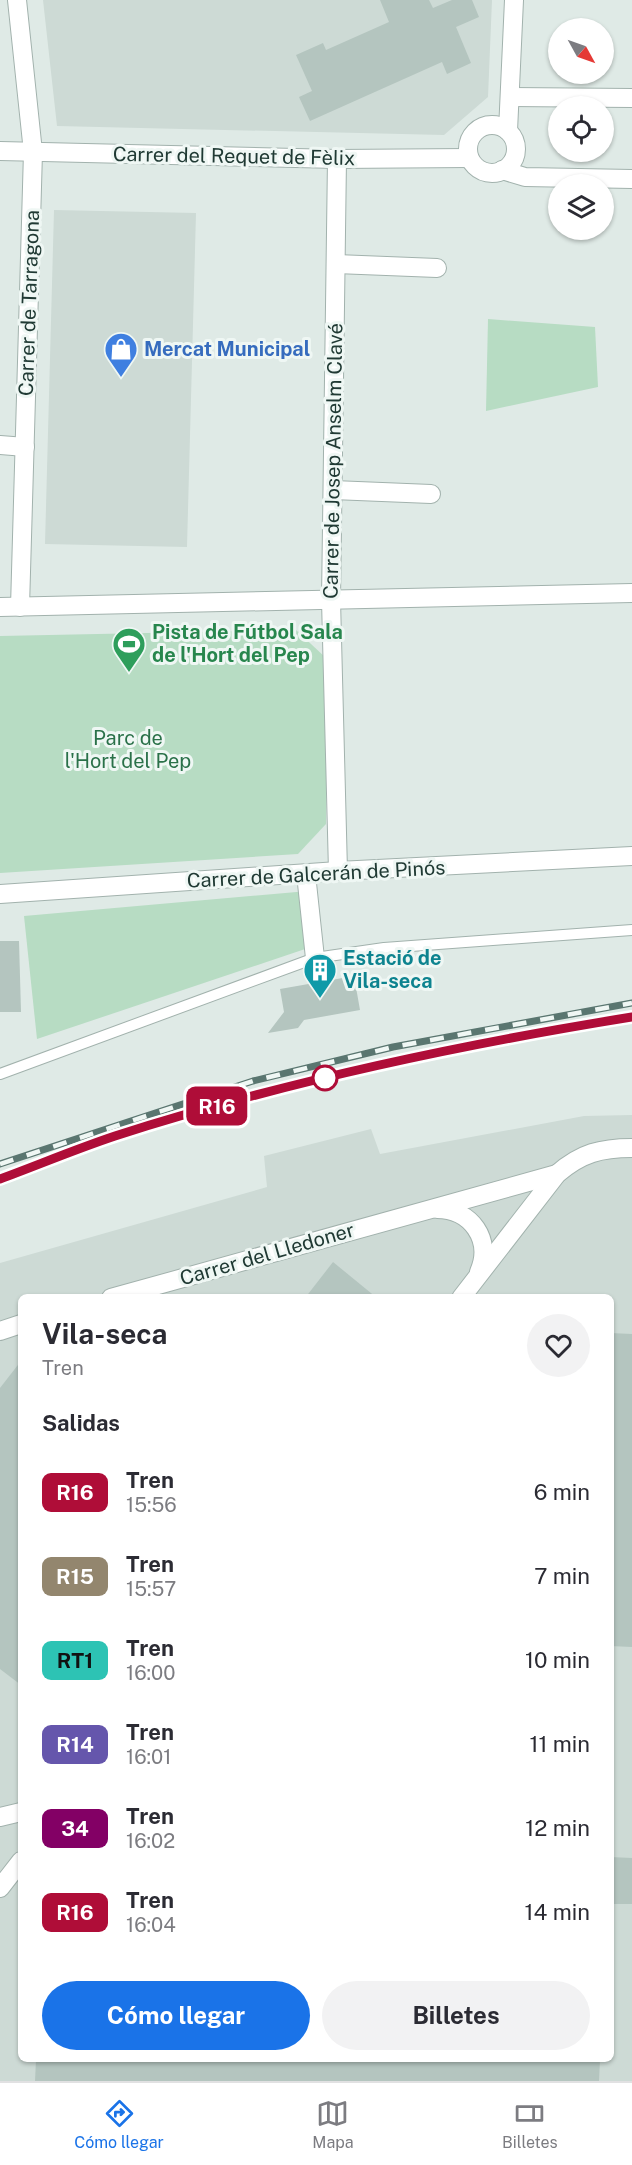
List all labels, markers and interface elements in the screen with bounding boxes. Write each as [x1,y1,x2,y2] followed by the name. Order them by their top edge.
[548,18,614,84] north arrow
[548,18,614,240] map controls
[548,96,614,162] button: locate
[113,142,355,170] street label: Carrer del Requet de Fèlix
[548,174,614,240] button: layers
[14,210,44,396] street label: Carrer de Tarragona
[319,323,347,599] street label: Carrer de Josep Anselm Clavé
[103,331,139,378] shop icon: Mercat Municipal
[144,337,310,361] place label: Mercat Municipal
[152,620,343,667] place label: Pista de Fútbol Sala de l'Hort del Pep
[111,626,147,673] sports icon: Pista de Fútbol Sala de l'Hort del Pep
[65,726,191,773] park label: Parc de l'Hort del Pep
[186,855,446,893] street label: Carrer de Galcerán de Pinós
[343,946,441,993] place label: Estació de Vila-seca
[302,952,338,999] building icon: Estació de Vila-seca
[312,1065,338,1091] unlabelled marker
[182,1086,252,1126] line badge: R16
[198,1094,236,1119] text: R16
[177,1218,357,1290] street label: Carrer del Lledoner
[527,1314,590,1377] button: heart
[42,1317,167,1350] text: Vila-seca
[42,1356,84,1380] text: Tren
[42,1410,120,1436] text: Salidas
[126,1467,174,1493] text: Tren
[534,1479,590,1505] text: 6 min
[56,1480,94,1505] text: R16
[126,1493,177,1517] text: 15:56
[126,1551,174,1577] text: Tren
[534,1563,590,1589] text: 7 min
[56,1564,94,1589] text: R15
[126,1577,176,1601] text: 15:57
[126,1635,174,1661] text: Tren
[525,1647,590,1673] text: 10 min
[57,1648,93,1673] text: RT1
[126,1661,175,1685] text: 16:00
[126,1719,174,1745] text: Tren
[529,1731,590,1757] text: 11 min
[56,1732,94,1757] text: R14
[126,1745,171,1769] text: 16:01
[126,1803,174,1829] text: Tren
[525,1815,590,1841] text: 12 min
[61,1816,89,1841] text: 34
[126,1829,175,1853] text: 16:02
[126,1887,174,1913] text: Tren
[525,1899,590,1925] text: 14 min
[56,1900,94,1925] text: R16
[126,1913,176,1937] text: 16:04
[42,1981,310,2050] button: Cómo llegar
[322,1981,590,2050] button: Billetes
[74,2097,164,2152] tab: Cómo llegar
[312,2097,354,2152] tab: Mapa
[502,2097,558,2152] tab: Billetes

